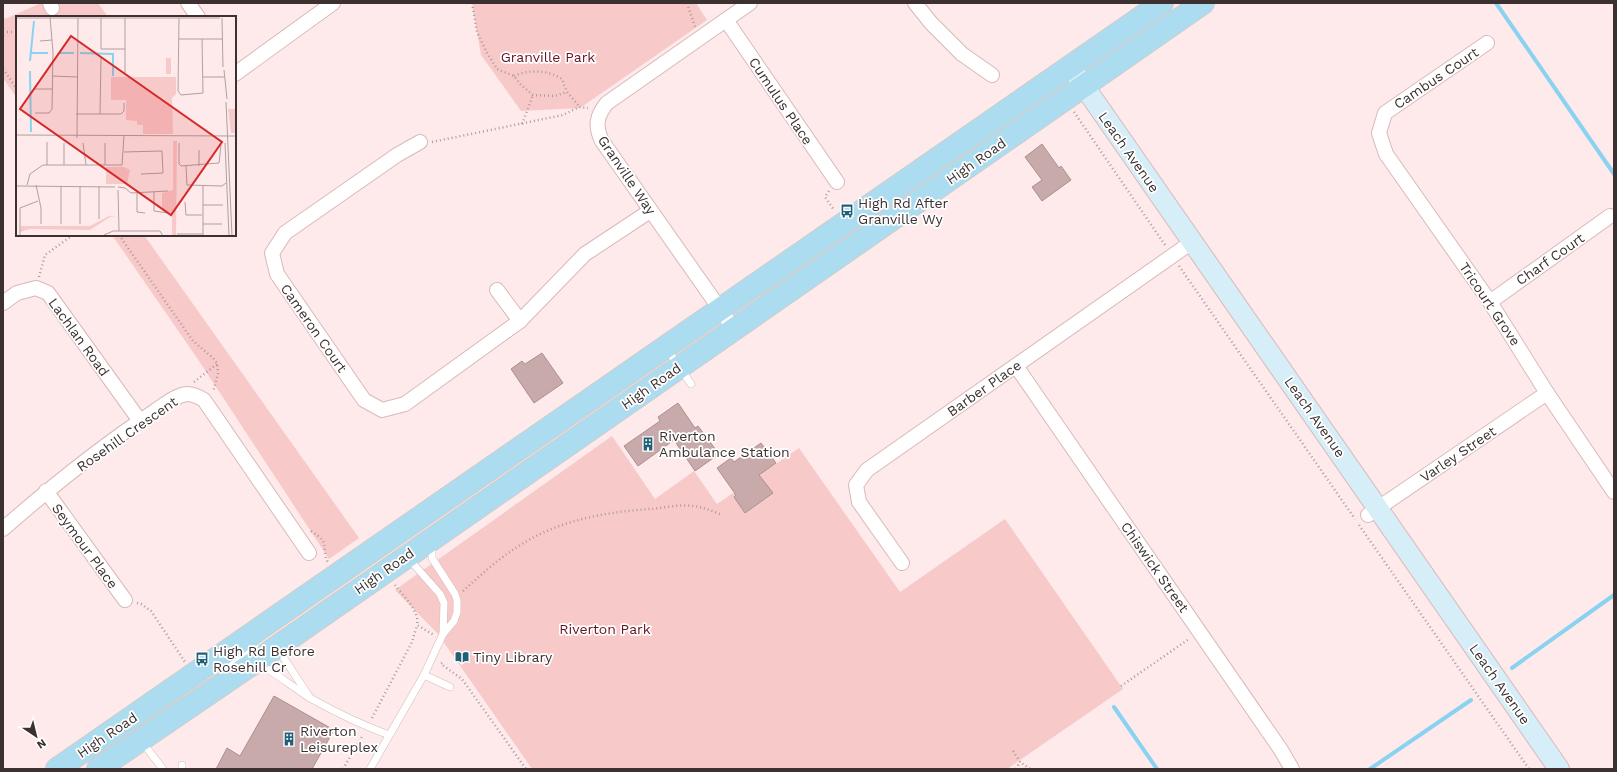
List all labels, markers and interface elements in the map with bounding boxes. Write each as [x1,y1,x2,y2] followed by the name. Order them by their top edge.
[16,16,236,236] inset map
[1391,44,1481,112] street label: Cambus Court
[501,49,595,65] park label: Granville Park
[746,54,816,148] street label: Cumulus Place
[1095,109,1163,195] street label: Leach Avenue
[595,132,660,218] street label: Granville Way
[943,135,1009,187] street label: High Road
[858,195,949,227] place label: High Rd After Granville Wy
[839,203,855,219] bus stop icon: High Rd After Granville Wy
[1513,230,1587,288] street label: Charf Court
[1456,259,1524,349] street label: Tricourt Grove
[278,281,350,375] street label: Cameron Court
[45,295,113,379] street label: Lachlan Road
[944,357,1024,419] street label: Barber Place
[618,360,684,412] street label: High Road
[1281,374,1349,460] street label: Leach Avenue
[74,393,180,475] street label: Rosehill Crescent
[1417,423,1499,485] street label: Varley Street
[659,428,790,460] place label: Riverton Ambulance Station
[640,436,656,452] building icon: Riverton Ambulance Station
[49,500,121,592] street label: Seymour Place
[1118,519,1192,615] street label: Chiswick Street
[351,545,417,597] street label: High Road
[559,621,651,637] park label: Riverton Park
[1466,641,1534,727] street label: Leach Avenue
[213,643,315,675] place label: High Rd Before Rosehill Cr
[454,649,470,665] library icon: Tiny Library
[473,649,553,665] place label: Tiny Library
[194,651,210,667] bus stop icon: High Rd Before Rosehill Cr
[74,709,140,761] street label: High Road
[16,716,56,756] north arrow
[300,723,378,755] place label: Riverton Leisureplex
[281,731,297,747] building icon: Riverton Leisureplex
[34,736,49,751] text: N

